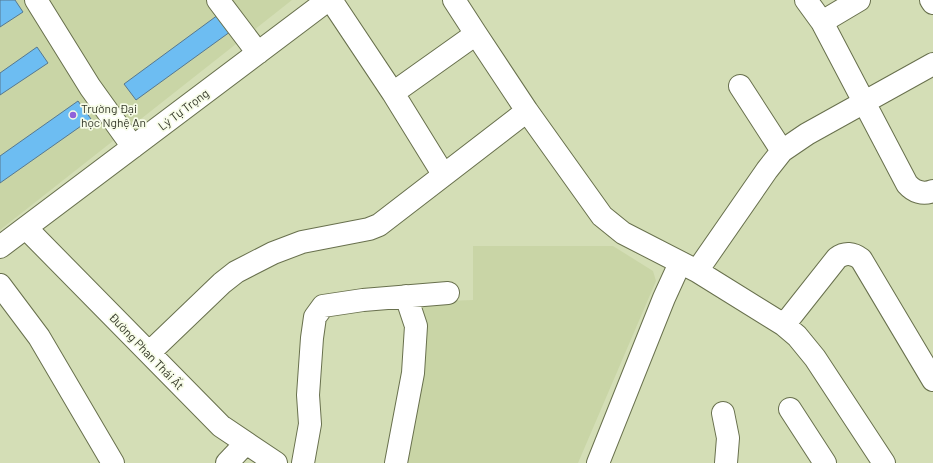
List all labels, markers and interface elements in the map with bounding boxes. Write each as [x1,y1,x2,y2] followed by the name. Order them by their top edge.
[155,85,211,133] street label: Lý Tự Trọng
[81,101,146,129] place label: Trường Đại học Nghệ An
[68,110,78,120] marker: Trường Đại học Nghệ An
[107,310,187,392] street label: Đường Phan Thái Ất

